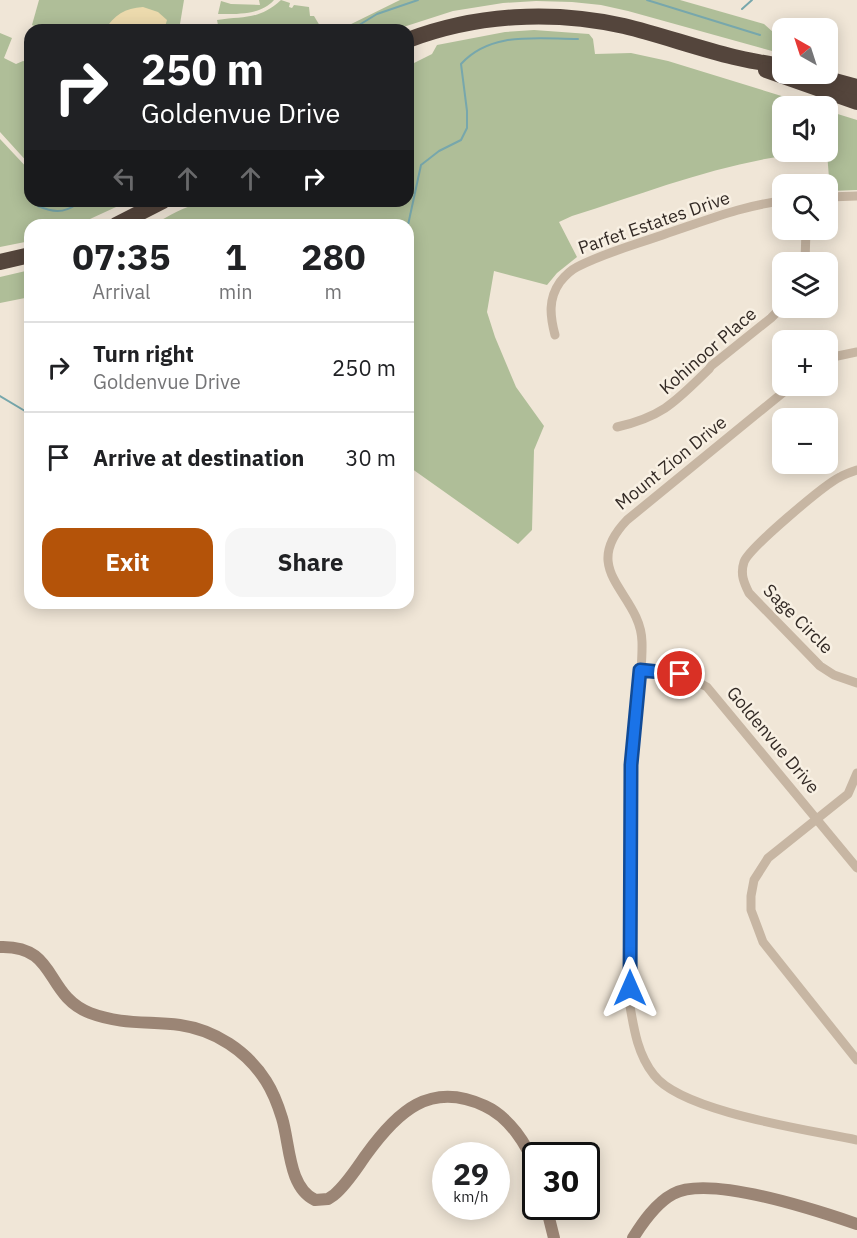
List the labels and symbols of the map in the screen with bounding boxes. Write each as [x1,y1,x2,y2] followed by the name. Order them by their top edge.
[772,18,838,84] north arrow
[575,186,733,259] street label: Parfet Estates Drive
[654,302,761,399] street label: Kohinoor Place
[610,410,731,515] street label: Mount Zion Drive
[759,579,838,659] street label: Sage Circle
[654,648,705,699] pin
[722,681,825,798] street label: Goldenvue Drive
[598,956,662,1020] position arrow
[522,1142,600,1220] speed limit sign: 30

